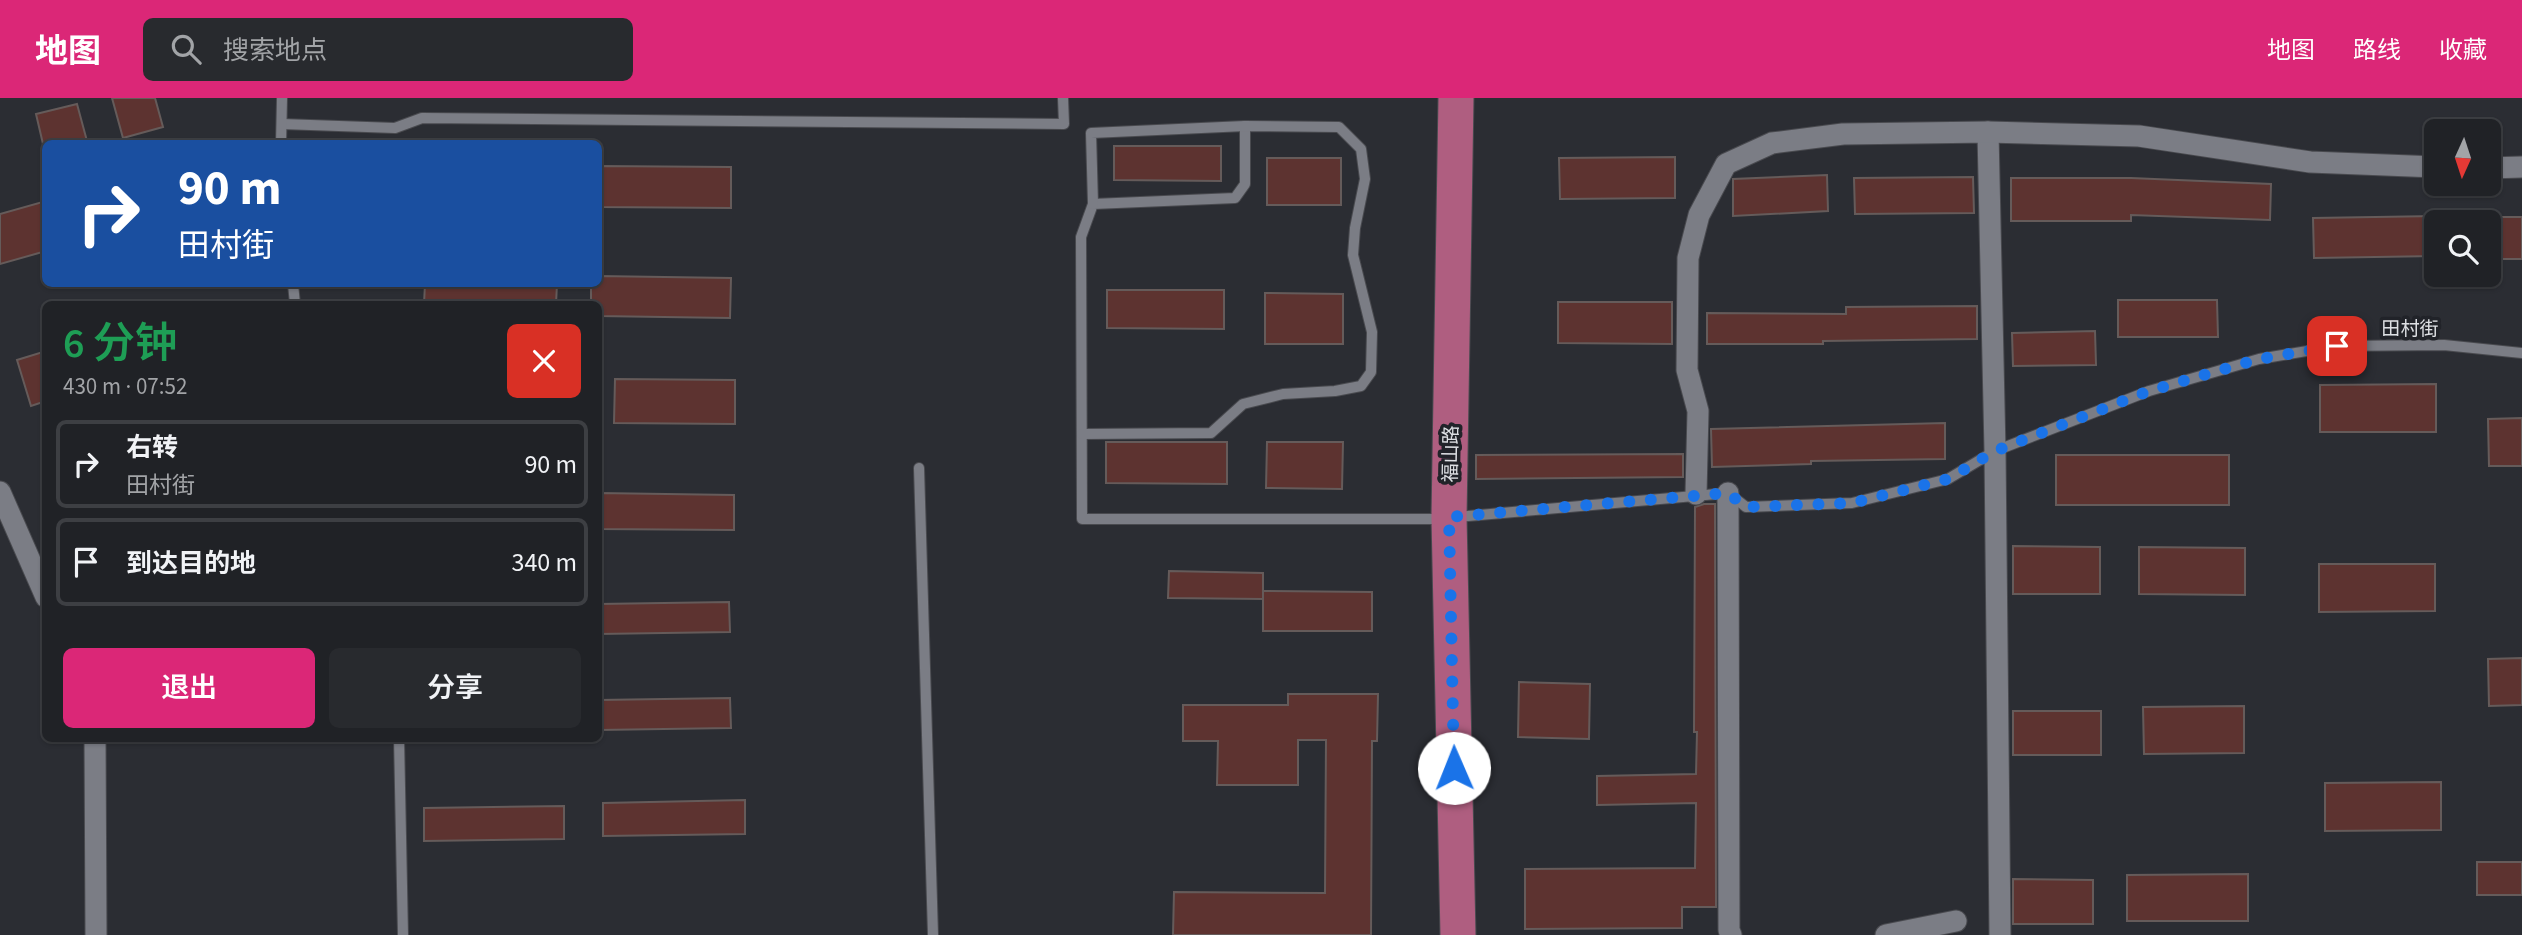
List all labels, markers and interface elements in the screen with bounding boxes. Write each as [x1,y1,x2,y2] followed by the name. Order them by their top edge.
[143,18,633,81] search box
[35,28,101,75] text: 地图
[167,30,205,68] icon: search
[223,32,327,69] text: 搜索地点
[2267,33,2315,68] text: 地图
[2353,33,2401,68] text: 路线
[2439,33,2487,68] text: 收藏
[2424,119,2501,196] north arrow
[2424,119,2501,287] map controls
[178,154,282,224] text: 90 m
[63,168,154,259] icon: right
[2424,210,2501,287] button: search
[178,223,274,269] text: 田村街
[63,314,177,374] text: 6 分钟
[2307,316,2367,376] pin
[2381,316,2439,343] street label: 田村街
[507,324,581,398] button: close
[2318,327,2356,365] icon: arrive
[63,370,187,403] text: 430 m · 07:52
[1438,425,1465,483] street label: 福山路
[126,429,178,466] text: 右转
[67,445,105,483] icon: right
[524,446,577,483] text: 90 m
[126,469,195,502] text: 田村街
[67,543,105,581] icon: arrive
[511,544,577,581] text: 340 m
[126,545,256,582] text: 到达目的地
[63,648,315,728] button: 退出
[329,648,581,728] button: 分享
[1417,731,1491,805] position arrow

